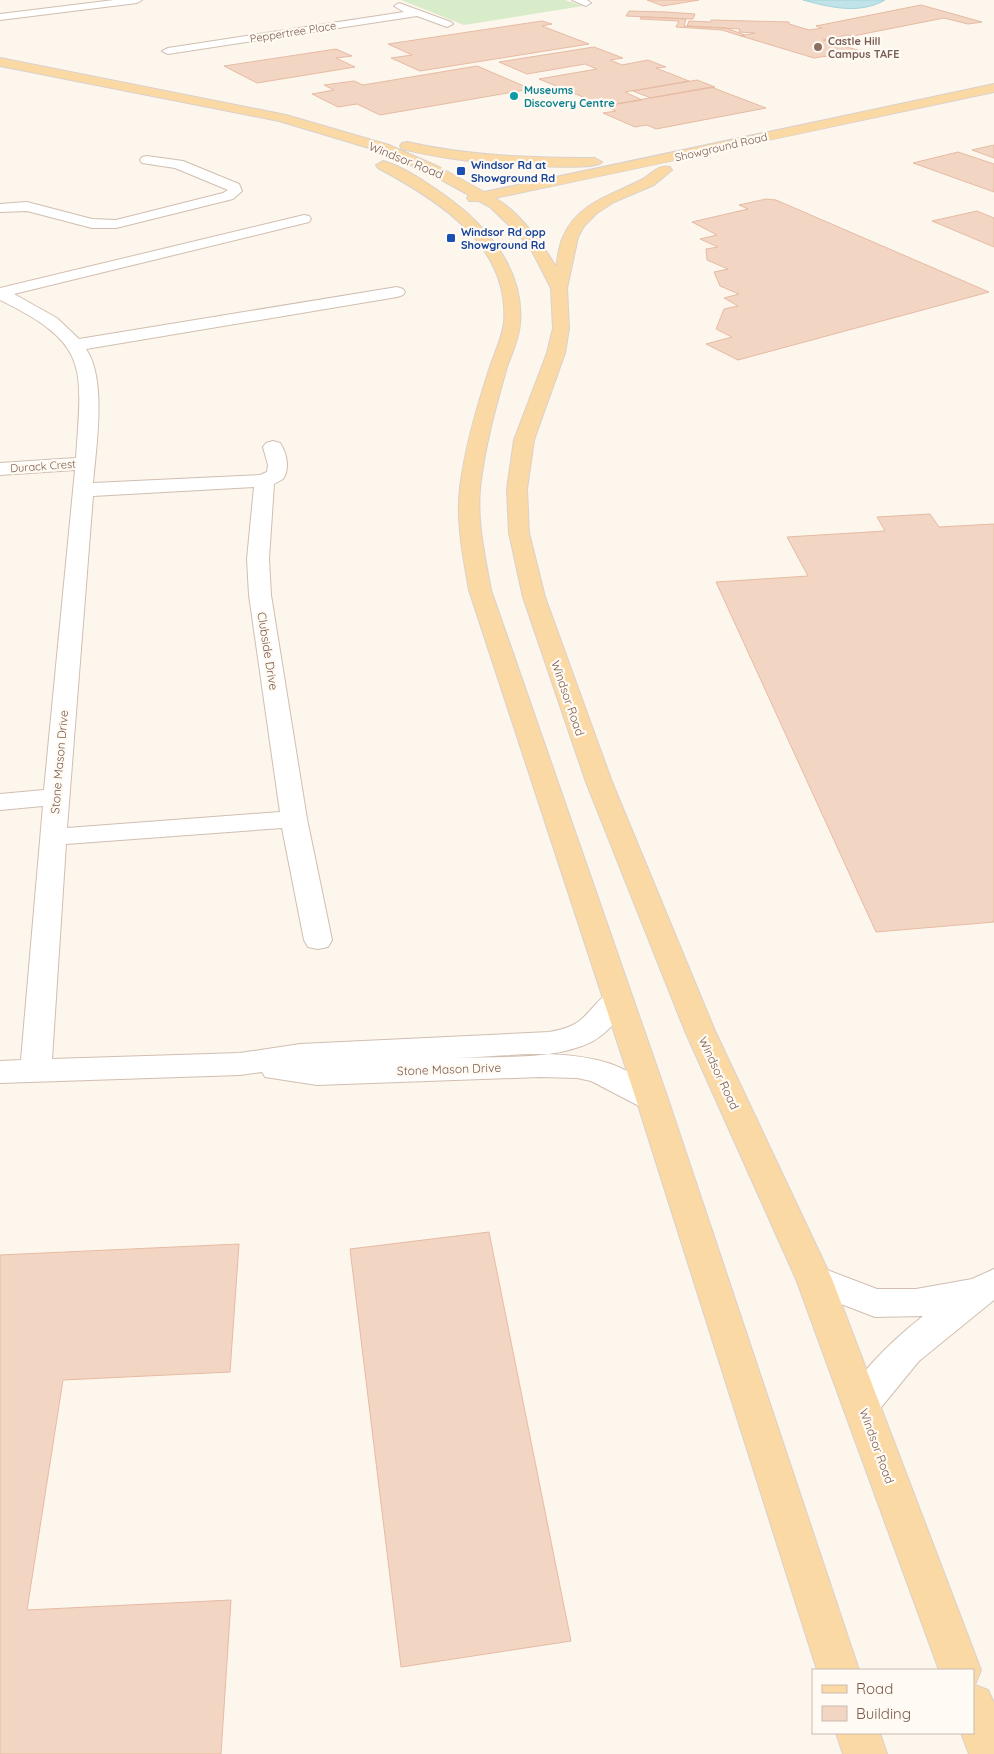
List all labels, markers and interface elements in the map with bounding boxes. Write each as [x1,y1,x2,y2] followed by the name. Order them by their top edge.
[249,18,337,46] street label: Peppertree Place
[828,34,900,61] place label: Castle Hill Campus TAFE
[812,41,824,53] marker: Castle Hill Campus TAFE
[524,83,615,110] place label: Museums Discovery Centre
[508,90,520,102] marker: Museums Discovery Centre
[673,130,769,164] street label: Showground Road
[367,138,445,182] street label: Windsor Road
[471,158,555,185] place label: Windsor Rd at Showground Rd
[455,165,467,177] marker: Windsor Rd at Showground Rd
[461,225,546,252] place label: Windsor Rd opp Showground Rd
[445,232,457,244] marker: Windsor Rd opp Showground Rd
[10,457,77,475] street label: Durack Crest
[254,611,282,691] street label: Clubside Drive
[548,658,588,738] street label: Windsor Road
[47,709,71,815] street label: Stone Mason Drive
[696,1034,742,1112] street label: Windsor Road
[397,1060,502,1078] street label: Stone Mason Drive
[856,1406,898,1486] street label: Windsor Road
[812,1669,974,1734] legend
[856,1679,893,1698] text: Road
[856,1704,911,1723] text: Building

